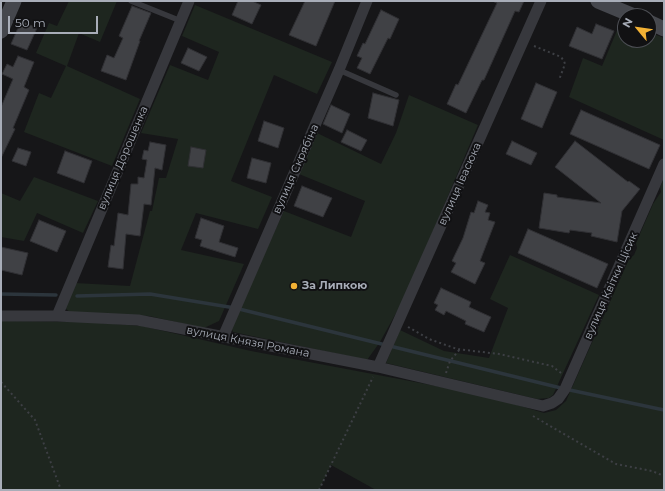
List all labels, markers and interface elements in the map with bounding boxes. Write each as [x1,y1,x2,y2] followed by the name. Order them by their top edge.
[10,8,100,34] scale bar
[617,8,657,48] north arrow
[15,15,46,30] text: 50 m
[619,15,636,30] text: N
[95,104,151,212] street label: вулиця Дорошенка
[270,122,322,216] street label: вулиця Скрябіна
[436,141,484,227] street label: вулиця Івасюка
[581,230,641,342] street label: вулиця Квітки Цісик
[302,279,367,293] place label: За Липкою
[289,281,299,291] marker: За Липкою
[185,324,311,360] street label: вулиця Князя Романа

